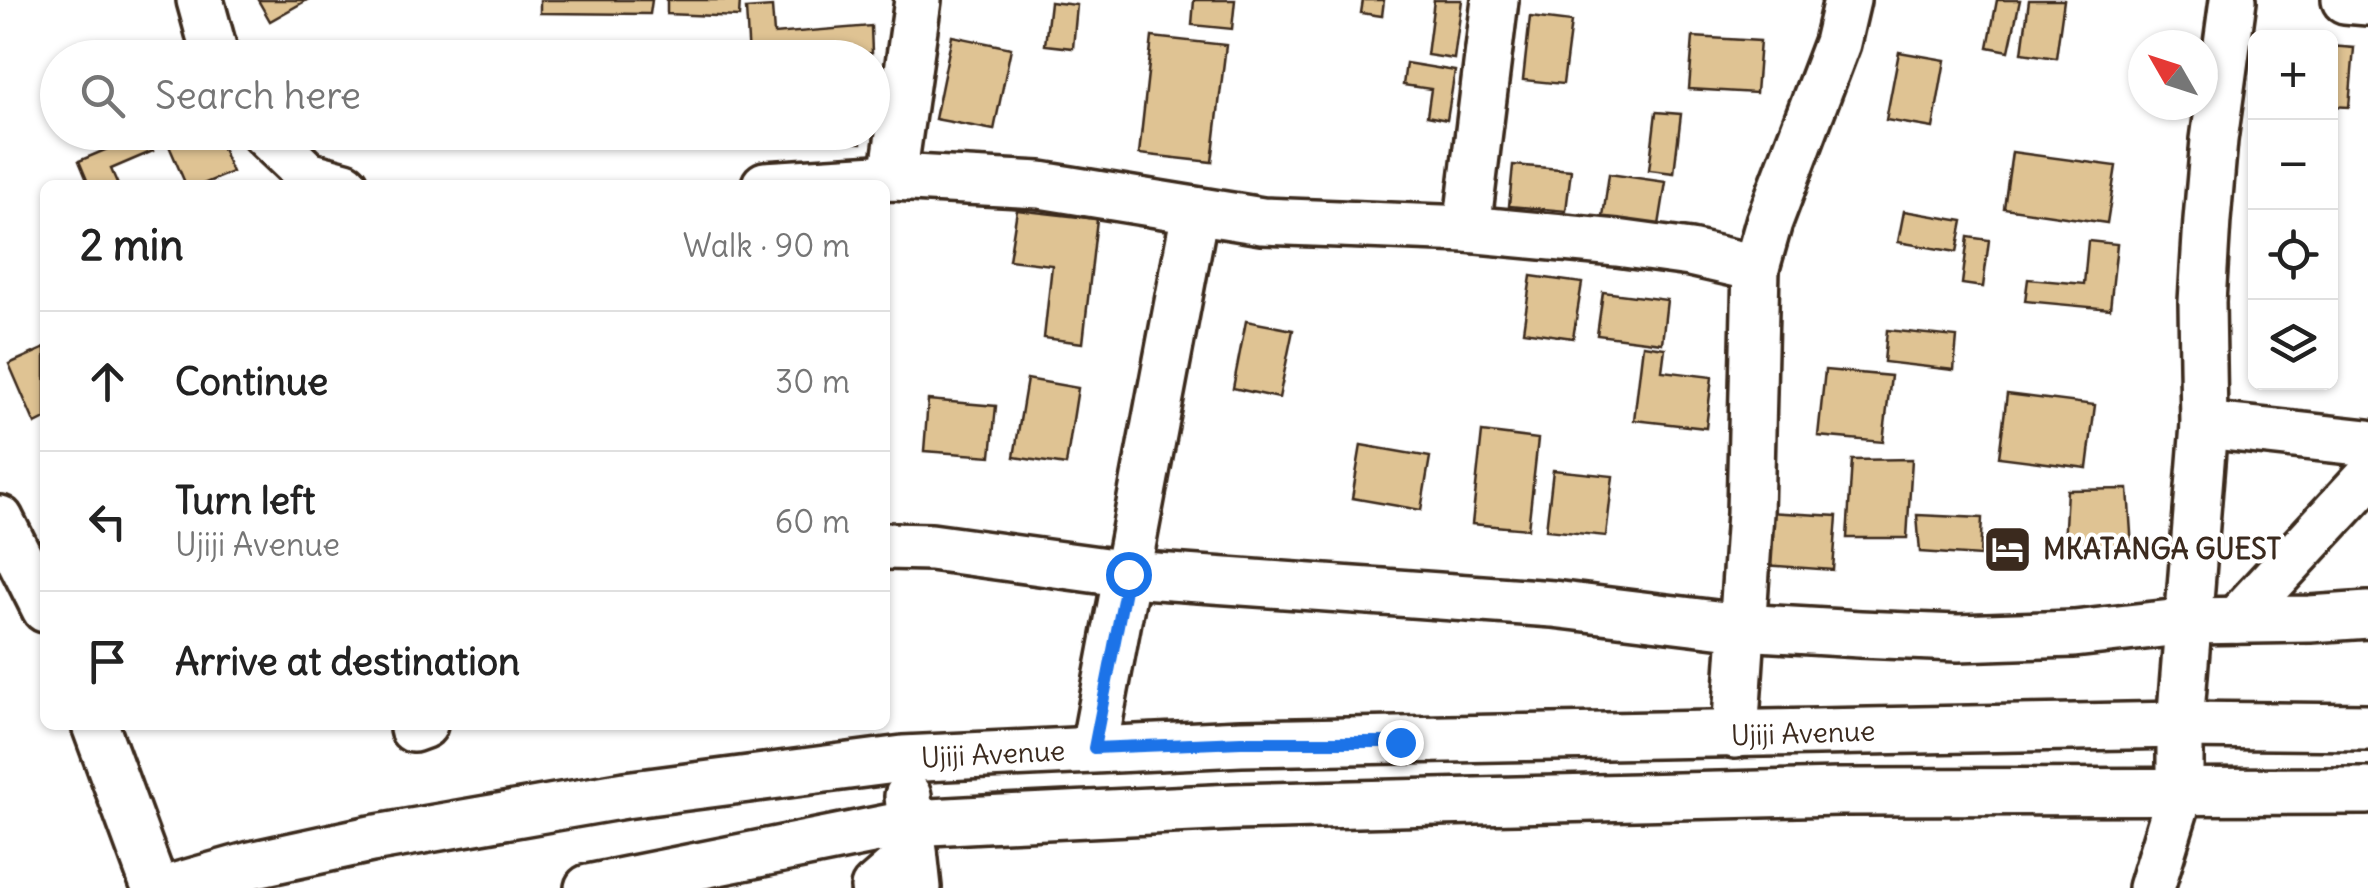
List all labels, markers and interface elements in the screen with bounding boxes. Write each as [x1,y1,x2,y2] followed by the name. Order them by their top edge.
[2128,30,2218,120] north arrow
[2248,30,2338,390] map controls
[2248,30,2338,120] button: +
[40,40,890,150] search box
[75,68,130,123] icon: search
[155,72,361,119] text: Search here
[2248,120,2338,210] button: −
[2248,210,2338,300] button: locate
[80,219,184,271] text: 2 min
[683,225,850,266] text: Walk · 90 m
[2248,300,2338,390] button: layers
[80,354,135,409] icon: ahead
[175,358,328,405] text: Continue
[775,361,850,402] text: 30 m
[175,477,315,524] text: Turn left
[80,494,135,549] icon: left
[775,501,850,542] text: 60 m
[1982,523,2034,575] hotel icon: MKATANGA GUEST
[175,524,340,565] text: Ujiji Avenue
[2043,531,2282,567] place label: MKATANGA GUEST
[1106,552,1152,598] route start
[80,634,135,689] icon: arrive
[175,638,520,685] text: Arrive at destination
[1730,712,1876,754] street label: Ujiji Avenue
[1378,720,1424,766] route end
[920,732,1066,776] street label: Ujiji Avenue

